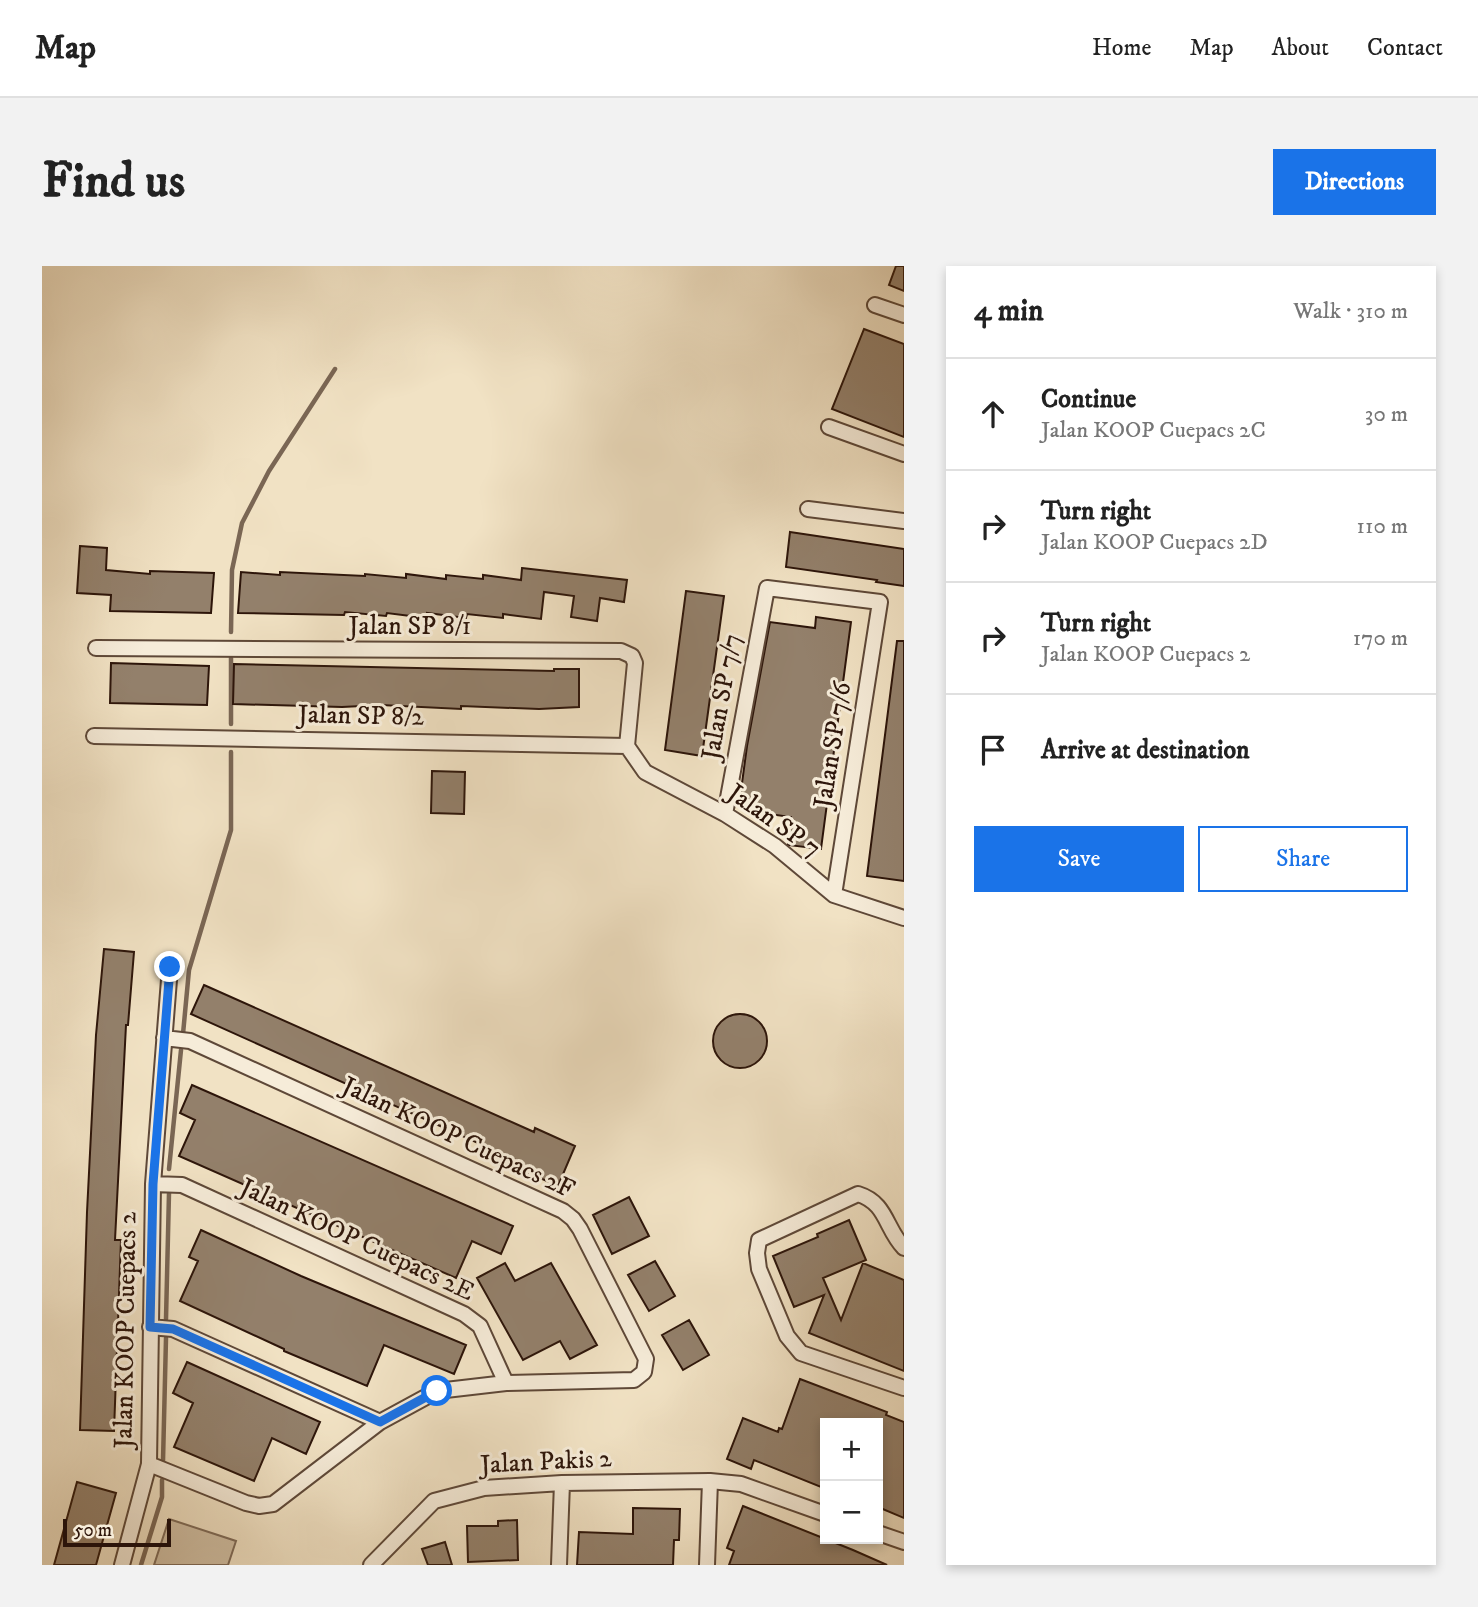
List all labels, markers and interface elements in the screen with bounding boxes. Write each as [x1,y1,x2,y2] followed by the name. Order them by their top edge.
[35,28,96,69] text: Map
[1092,33,1151,63] text: Home
[1189,33,1234,63] text: Map
[1272,33,1329,63] text: About
[1367,33,1443,63] text: Contact
[1273,149,1436,215] button: Directions
[42,151,185,213] text: Find us
[974,293,1044,330] text: 4 min
[1293,297,1408,326] text: Walk · 310 m
[1041,383,1136,416] text: Continue
[974,395,1012,433] icon: ahead
[1365,400,1408,429] text: 30 m
[1041,416,1266,445] text: Jalan KOOP Cuepacs 2C
[1041,495,1151,528] text: Turn right
[974,507,1012,545] icon: right
[1357,512,1408,541] text: 110 m
[1041,528,1268,557] text: Jalan KOOP Cuepacs 2D
[1041,607,1151,640] text: Turn right
[347,610,471,643] street label: Jalan SP 8/1
[974,619,1012,657] icon: right
[1353,624,1408,653] text: 170 m
[694,631,749,765] street label: Jalan SP 7/7
[1041,640,1250,669] text: Jalan KOOP Cuepacs 2
[806,678,859,812] street label: Jalan SP 7/6
[296,698,425,734] street label: Jalan SP 8/2
[974,731,1012,769] icon: arrive
[1041,734,1250,767] text: Arrive at destination
[719,776,827,865] street label: Jalan SP 7
[974,826,1184,892] button: Save
[1198,826,1408,892] button: Share
[154,951,185,982] route end
[335,1069,580,1206] street label: Jalan KOOP Cuepacs 2F
[233,1170,480,1309] street label: Jalan KOOP Cuepacs 2E
[107,1211,145,1451] street label: Jalan KOOP Cuepacs 2
[421,1375,452,1406] route start
[820,1418,883,1544] map controls
[820,1418,883,1481] button: +
[477,1442,613,1482] street label: Jalan Pakis 2
[820,1481,883,1544] button: −
[63,1516,172,1548] scale bar
[74,1519,112,1542] text: 50 m

